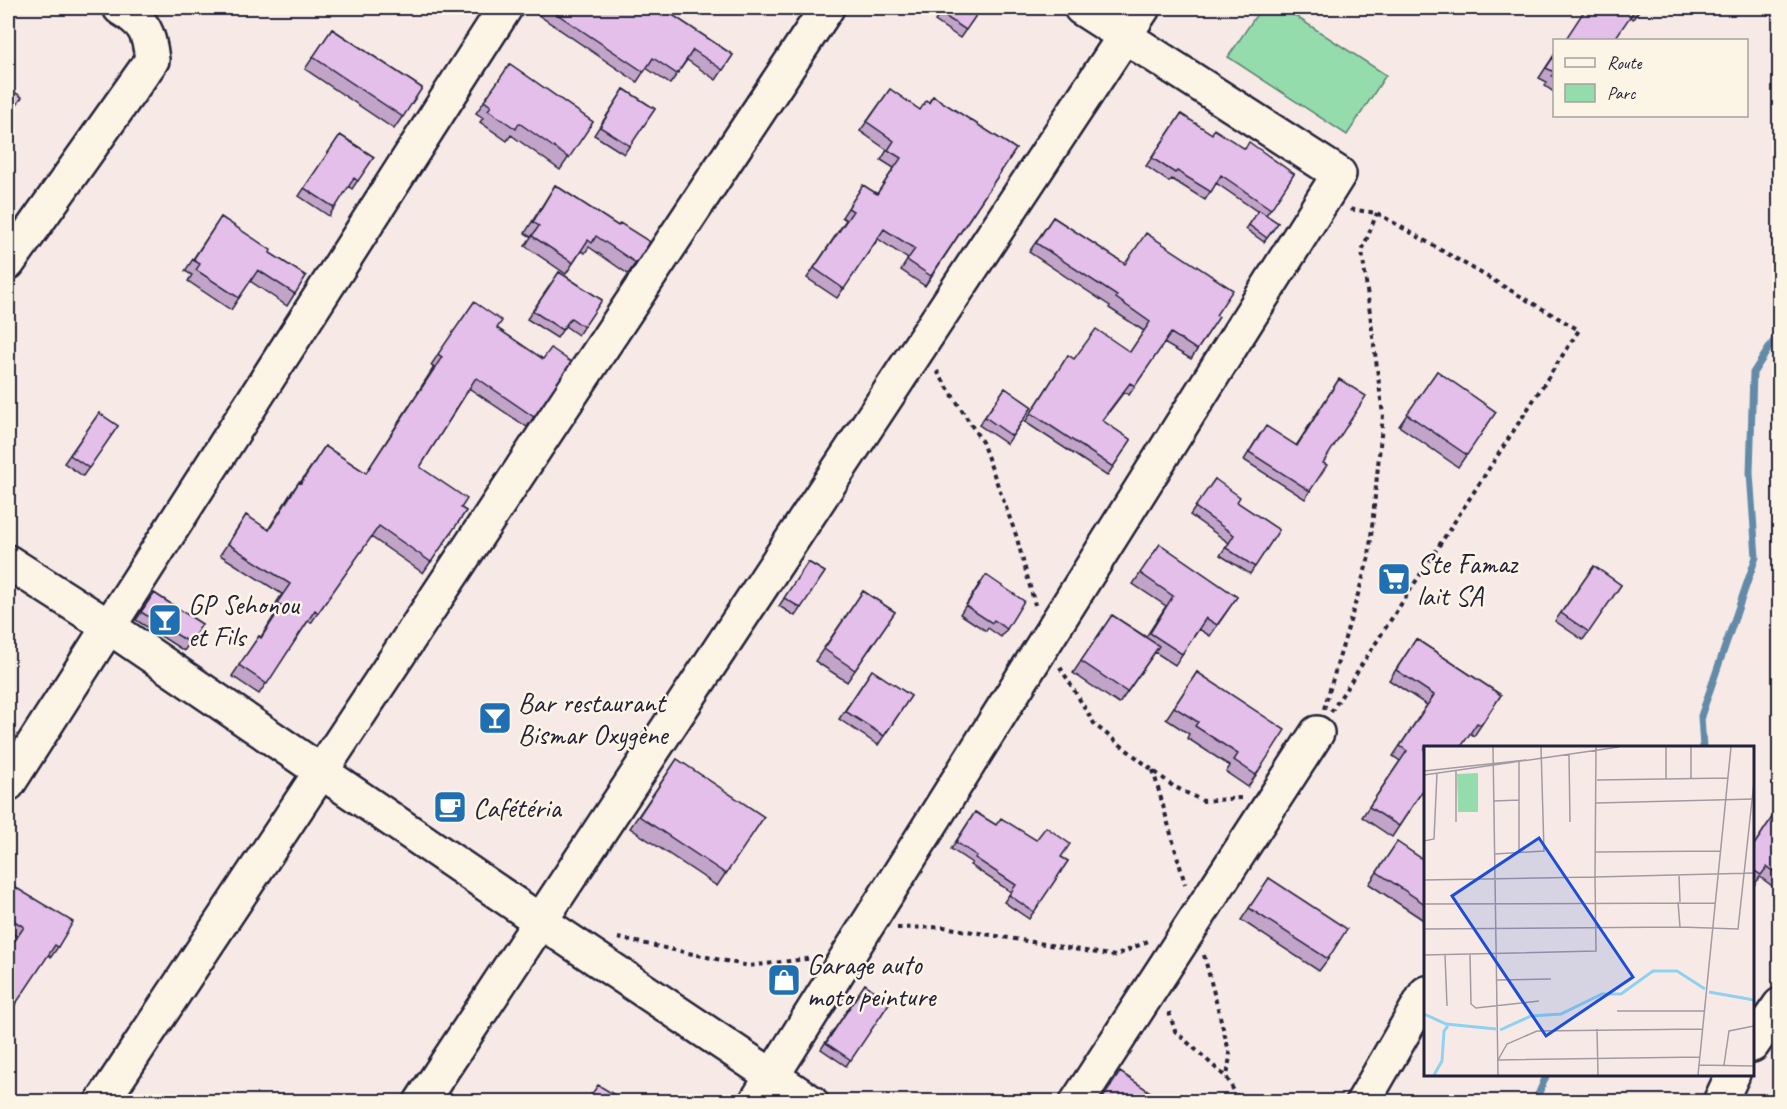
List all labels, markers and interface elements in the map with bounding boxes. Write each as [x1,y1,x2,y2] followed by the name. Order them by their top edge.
[1553,39,1748,117] legend
[1607,52,1642,74] text: Route
[1607,82,1636,104] text: Parc
[1417,546,1519,613] place label: Ste Famaz lait SA
[1376,561,1412,597] supermarket icon: Ste Famaz lait SA
[188,587,301,654] place label: GP Sehonou et Fils
[147,602,183,638] bar icon: GP Sehonou et Fils
[518,685,669,752] place label: Bar restaurant Bismar Oxygène
[477,700,513,736] bar icon: Bar restaurant Bismar Oxygène
[1424,746,1754,1076] inset map
[432,789,468,825] cafe icon: Cafétéria
[473,790,563,825] place label: Cafétéria
[807,947,937,1014] place label: Garage auto moto peinture
[766,962,802,998] shop icon: Garage auto moto peinture

